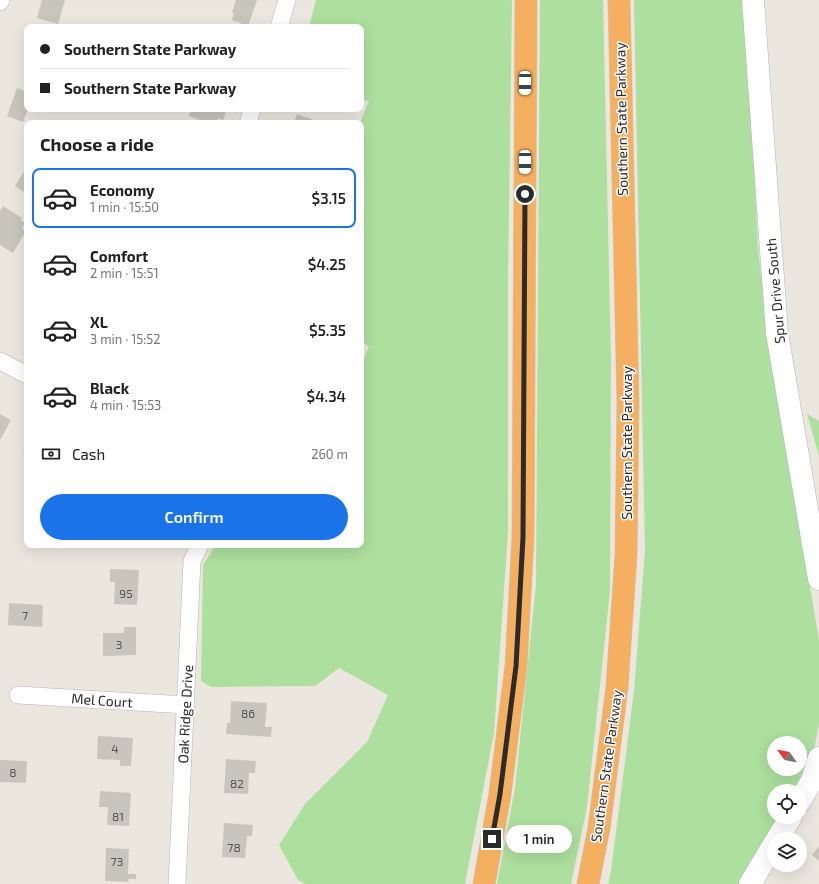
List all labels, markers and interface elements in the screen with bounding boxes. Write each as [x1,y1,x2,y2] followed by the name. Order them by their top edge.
[64,40,236,58] text: Southern State Parkway
[611,41,631,196] street label: Southern State Parkway
[519,71,531,95] car
[64,79,236,97] text: Southern State Parkway
[40,133,154,155] text: Choose a ride
[519,150,531,174] car
[42,180,78,216] icon: car
[90,181,155,199] text: Economy
[516,185,534,203] route start
[312,189,346,207] text: $3.15
[90,199,159,215] text: 1 min · 15:50
[762,237,788,345] street label: Spur Drive South
[42,246,78,282] icon: car
[90,247,148,265] text: Comfort
[308,255,346,273] text: $4.25
[90,265,159,281] text: 2 min · 15:51
[42,312,78,348] icon: car
[90,313,108,331] text: XL
[309,321,346,339] text: $5.35
[90,331,161,347] text: 3 min · 15:52
[618,366,635,520] street label: Southern State Parkway
[42,378,78,414] icon: car
[90,379,129,397] text: Black
[307,387,346,405] text: $4.34
[90,397,161,413] text: 4 min · 15:53
[40,443,62,465] icon: cash
[72,445,105,463] text: Cash
[311,446,348,462] text: 260 m
[40,494,348,540] button: Confirm
[119,586,133,600] house number: 95
[22,608,28,622] house number: 7
[116,637,122,651] house number: 3
[174,664,196,764] street label: Oak Ridge Drive
[587,688,625,843] street label: Southern State Parkway
[71,689,133,711] street label: Mel Court
[241,706,255,720] house number: 86
[767,736,807,776] north arrow
[767,736,807,872] map controls
[111,741,119,755] house number: 4
[9,765,17,779] house number: 8
[230,776,244,790] house number: 82
[767,784,807,824] button: locate
[112,809,124,823] house number: 81
[506,825,572,853] callout: 1 min
[483,830,501,848] route end
[524,831,554,847] text: 1 min
[767,832,807,872] button: layers
[227,840,241,854] house number: 78
[111,854,123,868] house number: 73

